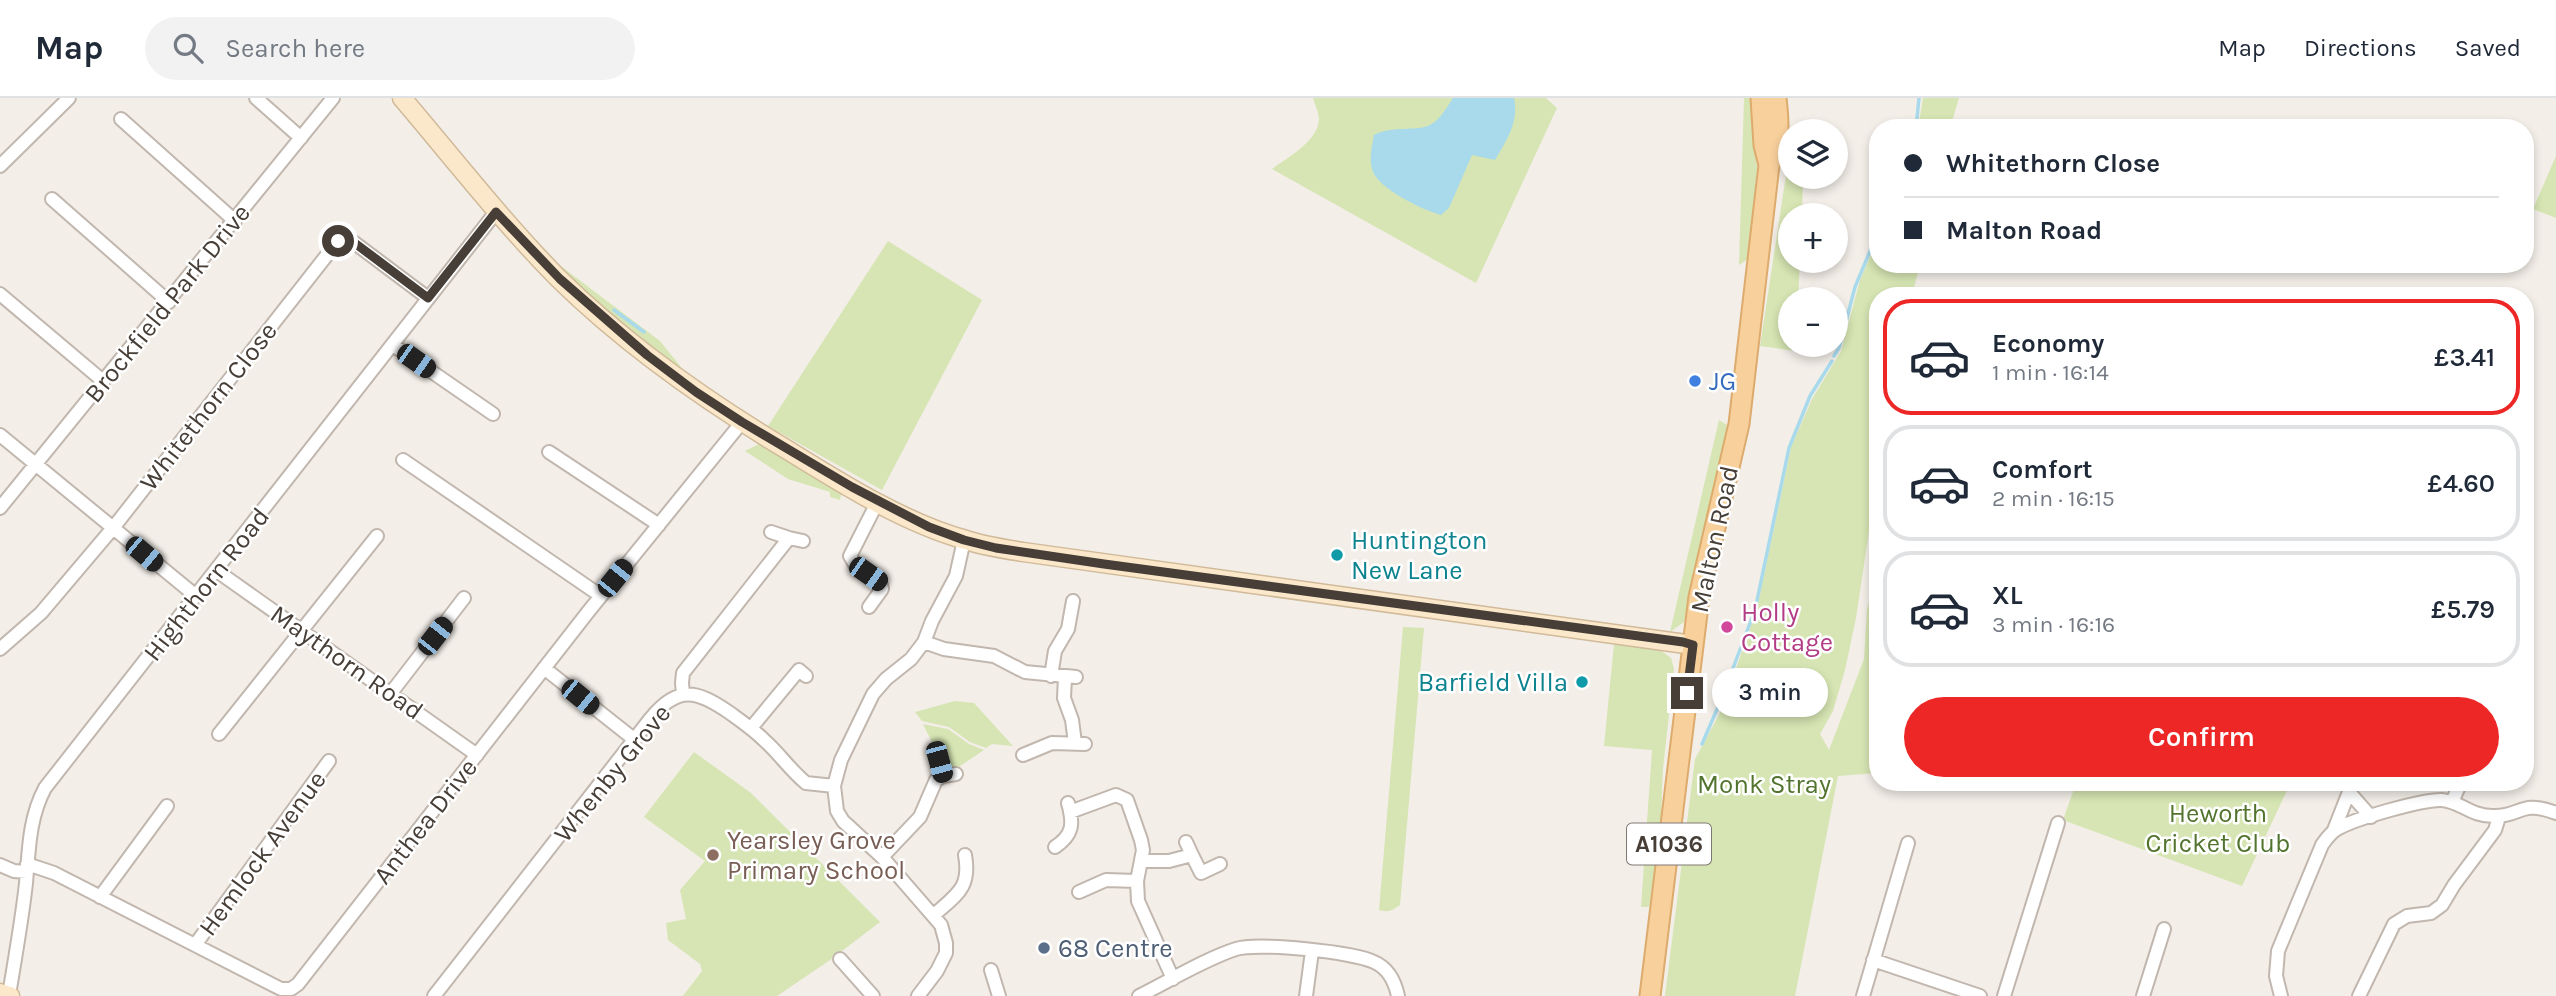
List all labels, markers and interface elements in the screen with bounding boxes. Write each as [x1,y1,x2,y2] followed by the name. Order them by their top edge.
[145,17,635,80] search box
[35,29,103,67] text: Map
[169,29,207,67] icon: search
[225,33,365,64] text: Search here
[2218,34,2266,62] text: Map
[2304,34,2417,62] text: Directions
[2455,34,2521,62] text: Saved
[1778,119,1848,357] map controls
[1778,119,1848,189] button: layers
[1946,148,2160,179] text: Whitethorn Close
[78,198,257,409] street label: Brockfield Park Drive
[1778,203,1848,273] button: +
[1946,215,2102,246] text: Malton Road
[322,225,354,257] route start
[1778,287,1848,357] button: −
[133,316,284,497] street label: Whitethorn Close
[1908,326,1971,389] icon: car
[1992,328,2104,359] text: Economy
[393,340,440,382] car
[2434,342,2495,373] text: £3.41
[1992,359,2109,386] text: 1 min · 16:14
[1709,366,1736,397] place label: JG
[1687,373,1703,389] marker: JG
[1908,452,1971,515] icon: car
[1992,454,2093,485] text: Comfort
[1684,463,1745,615] street label: Malton Road
[2427,468,2495,499] text: £4.60
[1992,485,2115,512] text: 2 min · 16:15
[137,501,276,667] street label: Highthorn Road
[1351,525,1487,586] place label: Huntington New Lane
[122,532,167,576] car
[1329,547,1345,563] marker: Huntington New Lane
[845,553,892,595] car
[594,555,637,601] car
[1908,578,1971,641] icon: car
[1992,580,2023,611] text: XL
[2431,594,2495,625] text: £5.79
[1741,597,1833,658] place label: Holly Cottage
[264,598,429,727] street label: Maythorn Road
[1992,611,2115,638] text: 3 min · 16:16
[414,613,457,659] car
[1719,619,1735,635] marker: Holly Cottage
[1418,667,1568,698] place label: Barfield Villa
[1712,668,1827,718] callout: 3 min
[1574,674,1590,690] marker: Barfield Villa
[558,676,603,718] car
[1671,677,1703,709] route end
[1738,679,1802,706] text: 3 min
[1904,697,2499,777] button: Confirm
[547,698,677,849] street label: Whenby Grove
[924,739,955,785] car
[367,752,484,890] street label: Anthea Drive
[192,765,333,942] street label: Hemlock Avenue
[1697,769,1831,800] park label: Monk Stray
[2146,798,2290,859] park label: Heworth Cricket Club
[1627,824,1711,864] road number: A1036
[727,825,905,886] place label: Yearsley Grove Primary School
[705,847,721,863] marker: Yearsley Grove Primary School
[1058,933,1173,964] place label: 68 Centre
[1036,940,1052,956] marker: 68 Centre

